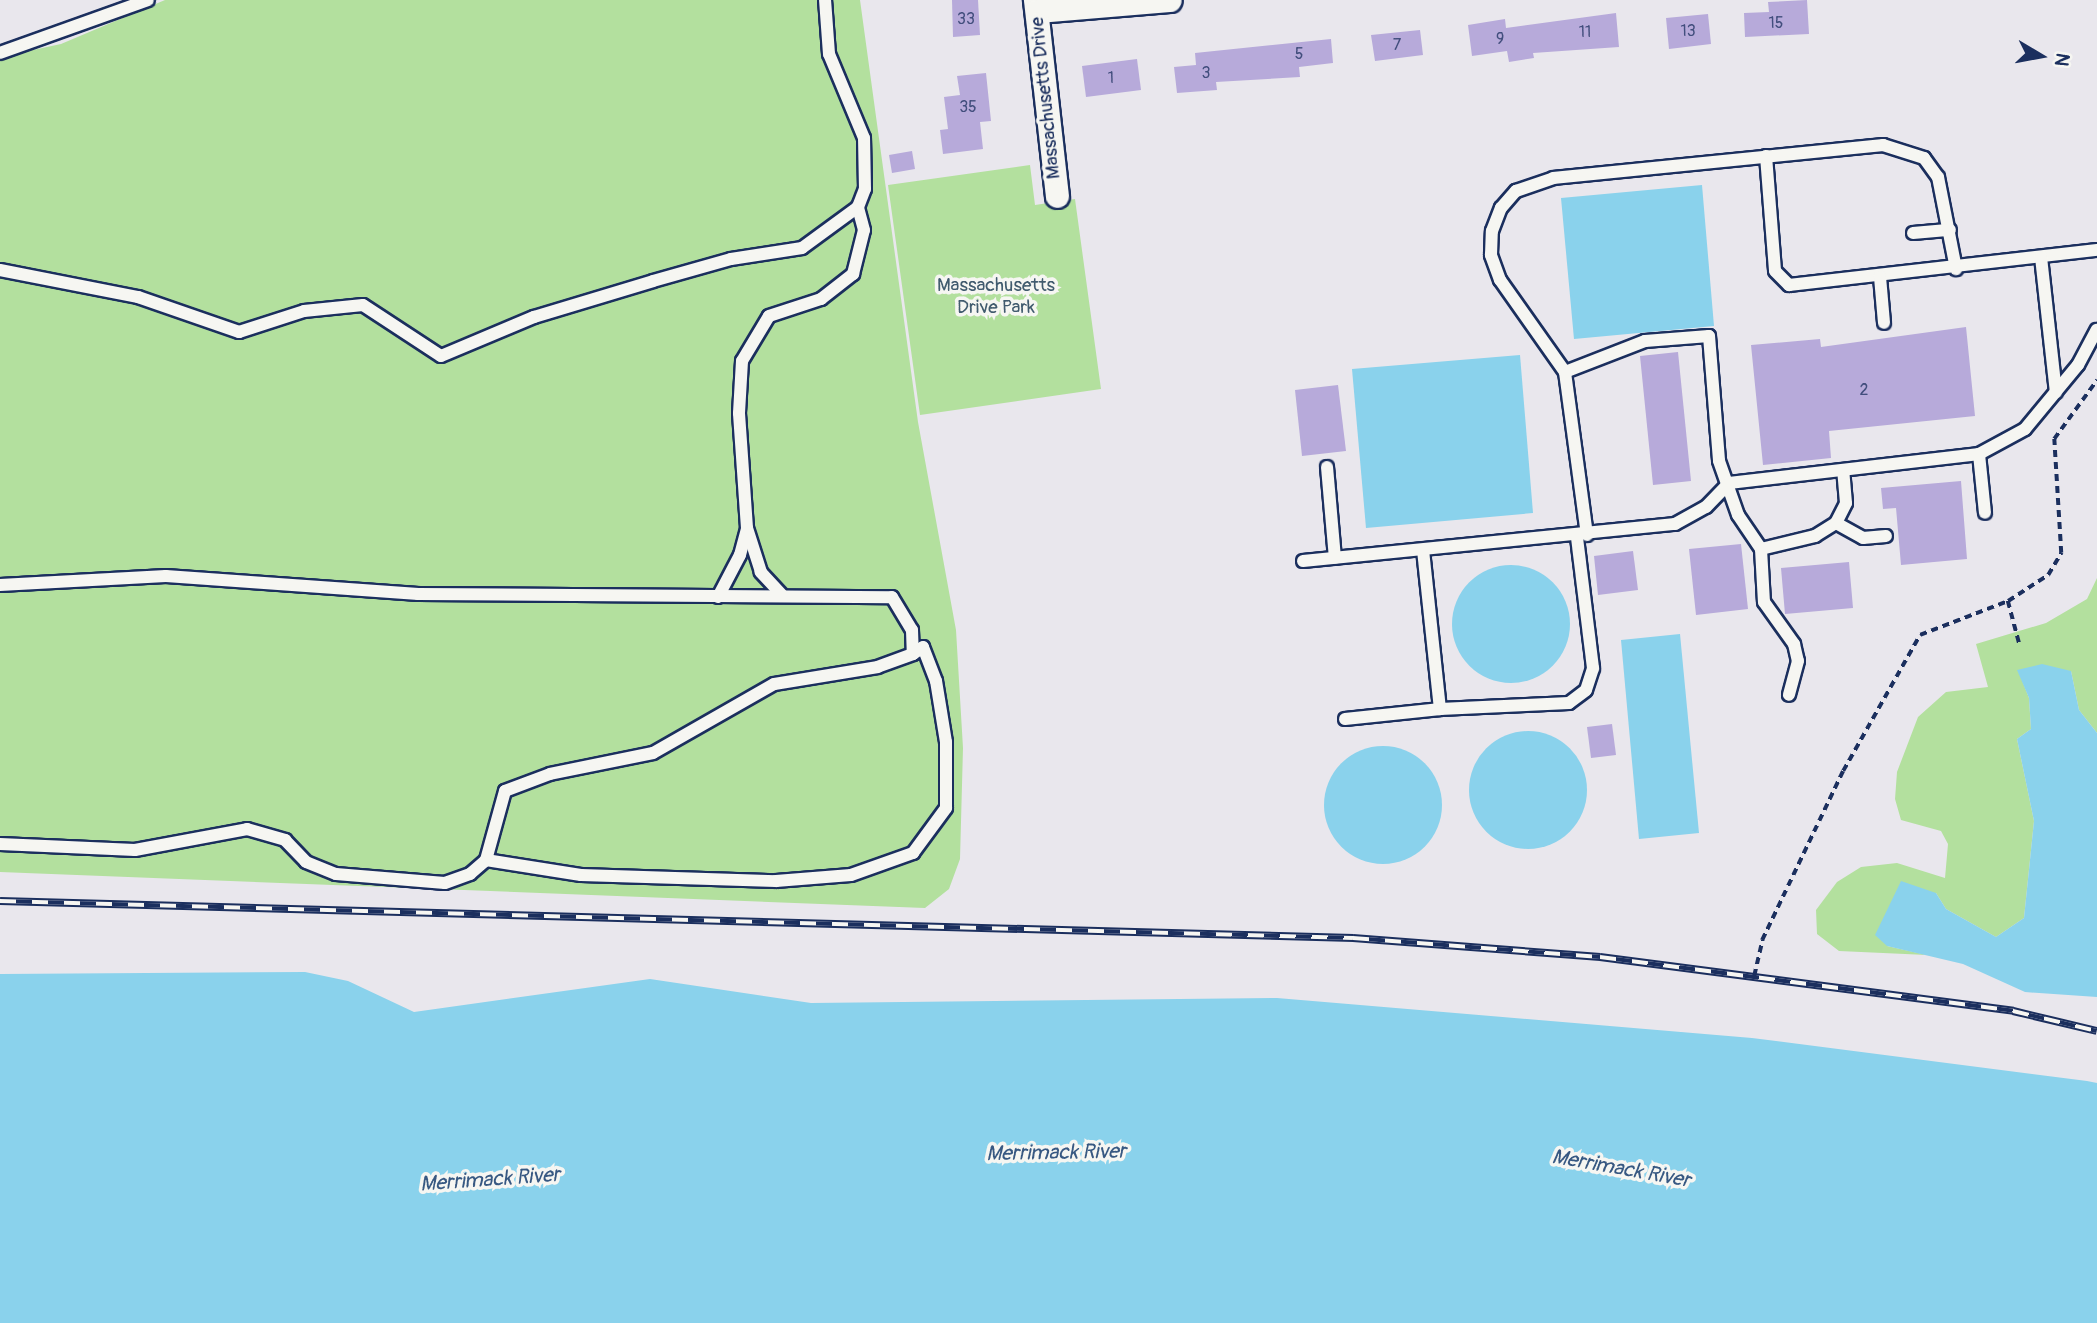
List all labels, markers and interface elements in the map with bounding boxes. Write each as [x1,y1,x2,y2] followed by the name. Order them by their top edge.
[957,9,975,29] house number: 33
[1769,13,1783,33] house number: 15
[1026,16,1066,180] street label: Massachusetts Drive
[1680,21,1696,41] house number: 13
[2006,21,2076,91] north arrow
[1579,22,1591,42] house number: 11
[1496,29,1504,49] house number: 9
[1393,35,1401,55] house number: 7
[1295,44,1303,64] house number: 5
[2049,51,2075,68] text: N
[1202,63,1210,83] house number: 3
[1108,68,1114,88] house number: 1
[959,97,977,117] house number: 35
[937,275,1055,319] park label: Massachusetts Drive Park
[1860,380,1868,400] house number: 2
[986,1139,1126,1167] water label: Merrimack River
[1550,1144,1692,1194] water label: Merrimack River
[419,1163,561,1197] water label: Merrimack River

